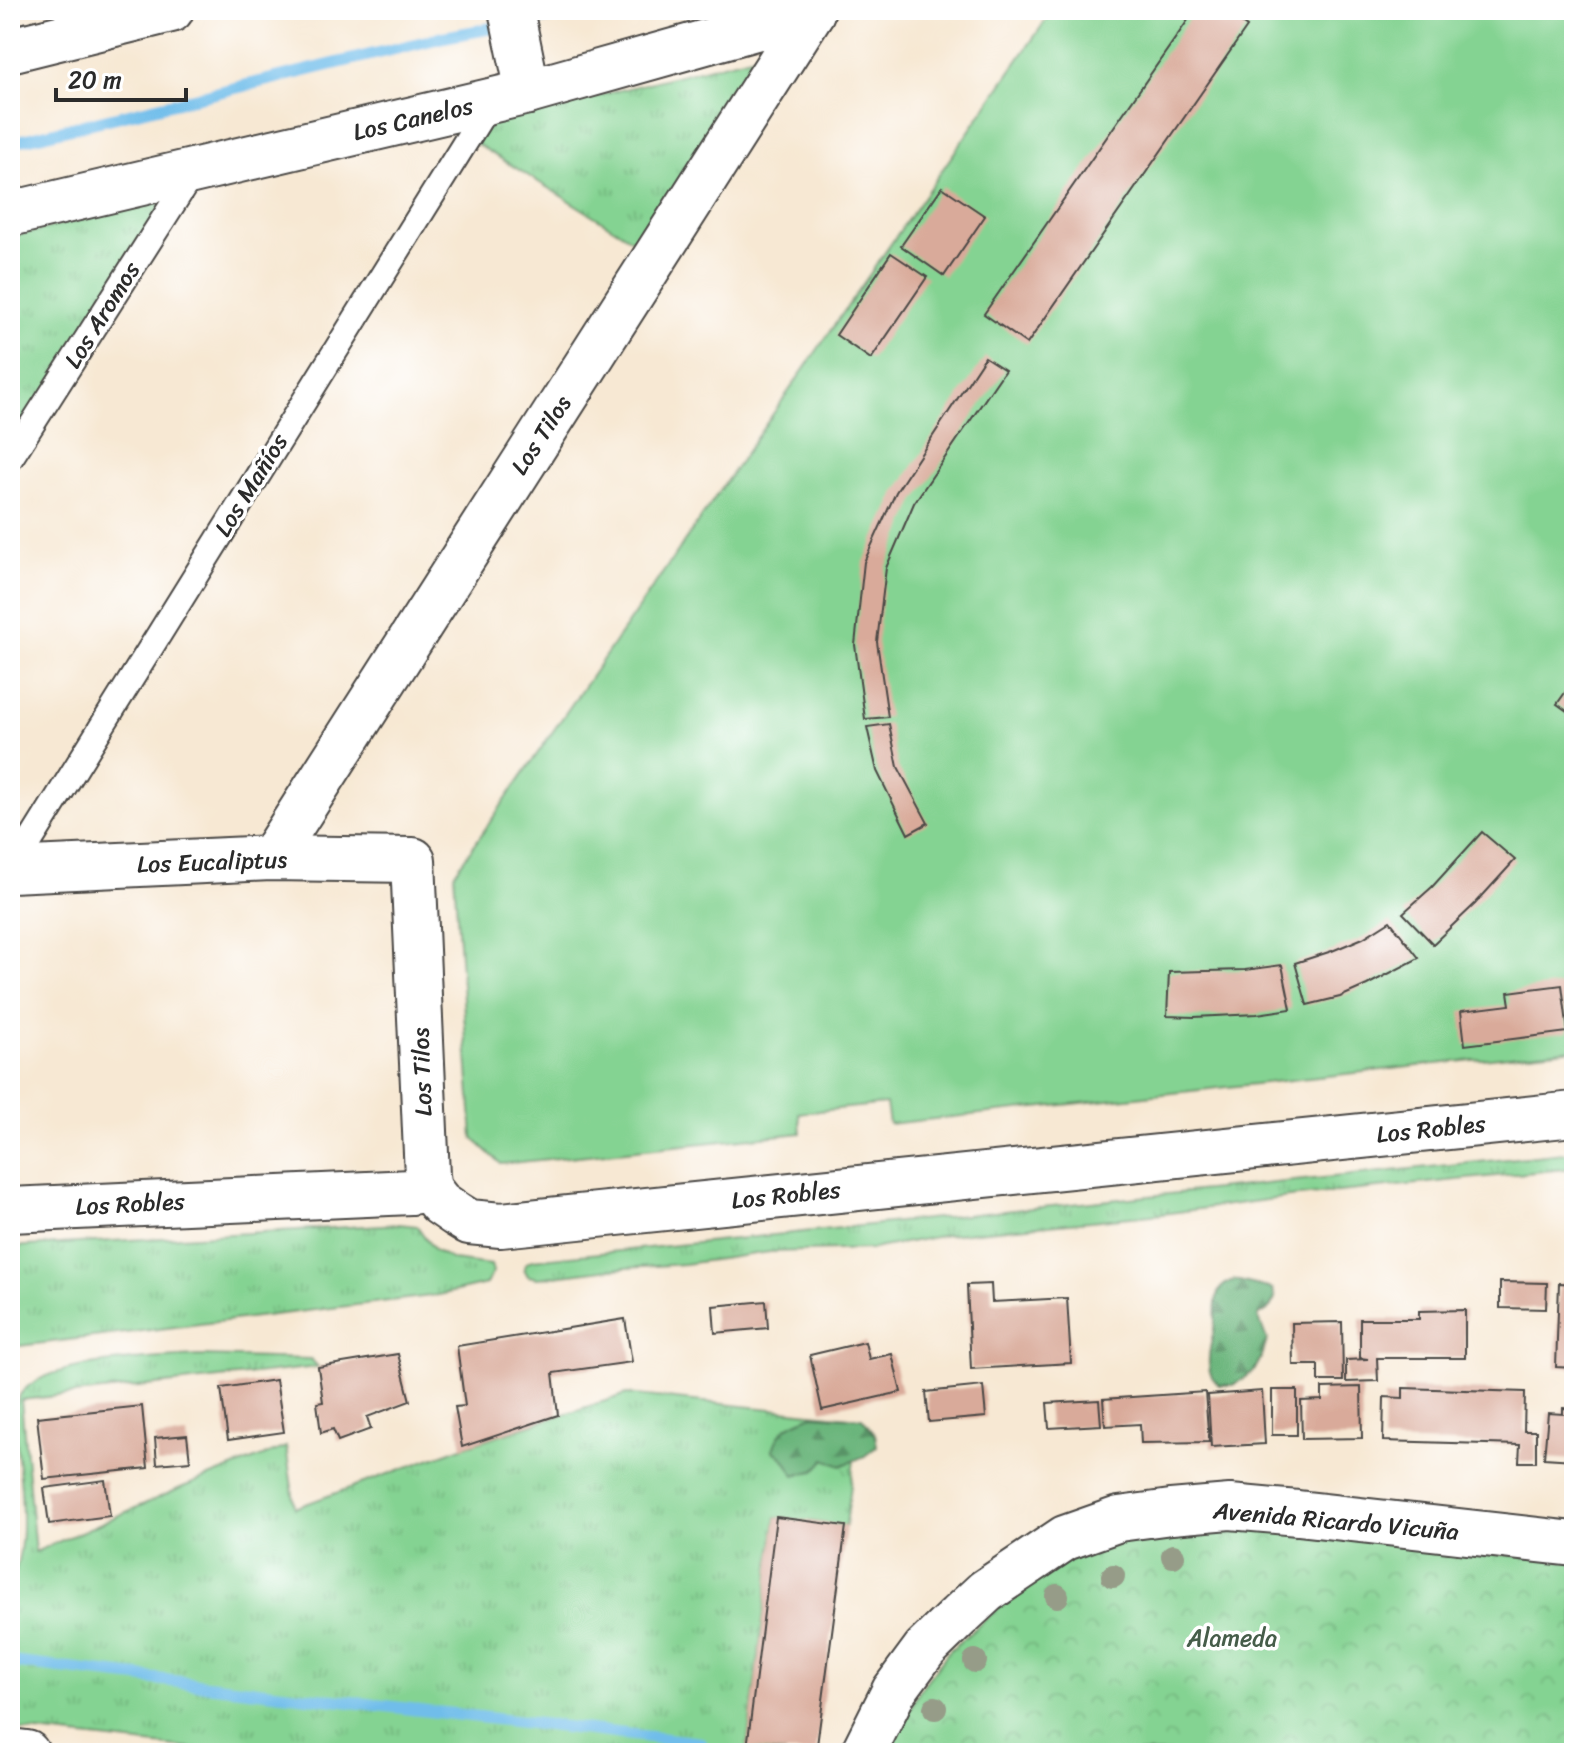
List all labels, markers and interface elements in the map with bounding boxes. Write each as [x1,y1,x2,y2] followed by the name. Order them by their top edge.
[56,52,186,102] scale bar
[68,59,122,101] text: 20 m
[349,85,478,153] street label: Los Canelos
[52,252,152,377] street label: Los Aromos
[499,386,583,484] street label: Los Tilos
[203,424,300,545] street label: Los Mañíos
[136,838,288,886] street label: Los Eucaliptus
[399,1027,445,1117] street label: Los Tilos
[1374,1102,1489,1156] street label: Los Robles
[729,1168,844,1222] street label: Los Robles
[74,1180,187,1228] street label: Los Robles
[1211,1489,1460,1553] street label: Avenida Ricardo Vicuña
[1186,1617,1277,1659] park label: Alameda

